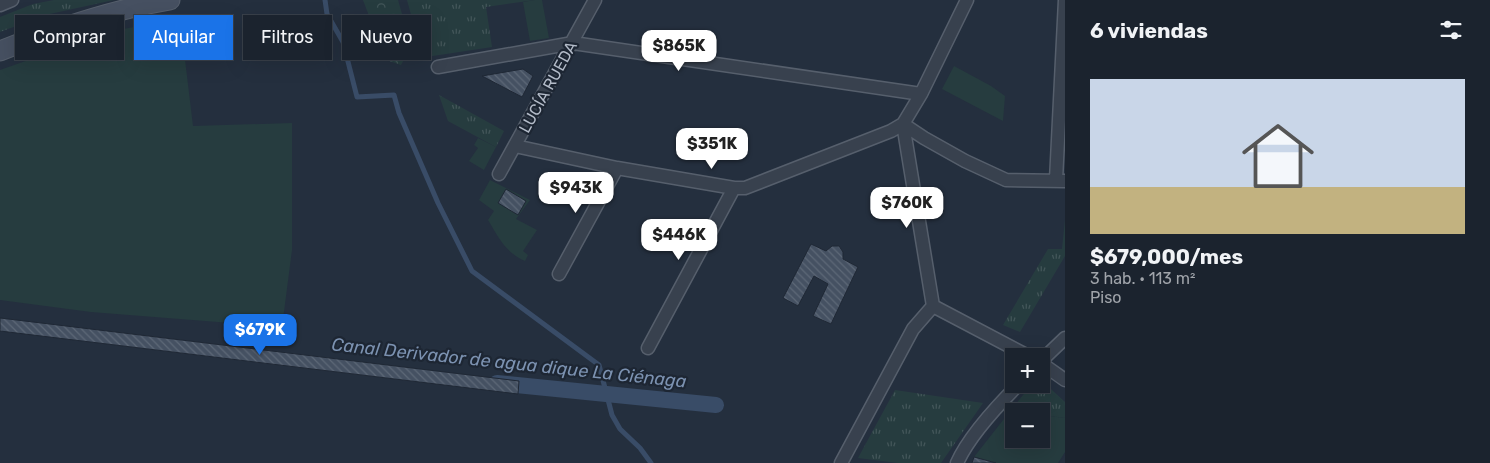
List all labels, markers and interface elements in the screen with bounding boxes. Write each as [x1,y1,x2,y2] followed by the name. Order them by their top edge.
[15,15,124,60] chip: Comprar
[134,15,233,60] chip: Alquilar
[243,15,332,60] chip: Filtros
[342,15,431,60] chip: Nuevo
[1437,16,1465,44] icon: filters
[1090,18,1208,43] text: 6 viviendas
[644,30,714,72] pin: $865K
[653,36,705,55] text: $865K
[515,37,581,136] street label: LUCÍA RUEDA
[1233,111,1323,201] icon: home
[677,128,747,170] pin: $351K
[687,134,737,153] text: $351K
[541,172,611,214] pin: $943K
[550,178,602,197] text: $943K
[872,186,942,229] pin: $760K
[881,193,933,212] text: $760K
[644,218,714,261] pin: $446K
[652,225,706,244] text: $446K
[1090,244,1243,269] text: $679,000/mes
[1090,269,1196,288] text: 3 hab. · 113 m²
[1090,288,1122,307] text: Piso
[225,314,295,356] pin: $679K
[235,320,285,339] text: $679K
[330,333,688,393] water label: Canal Derivador de agua dique La Ciénaga
[1005,348,1050,448] map controls
[1005,348,1050,393] button: +
[1005,403,1050,448] button: −

